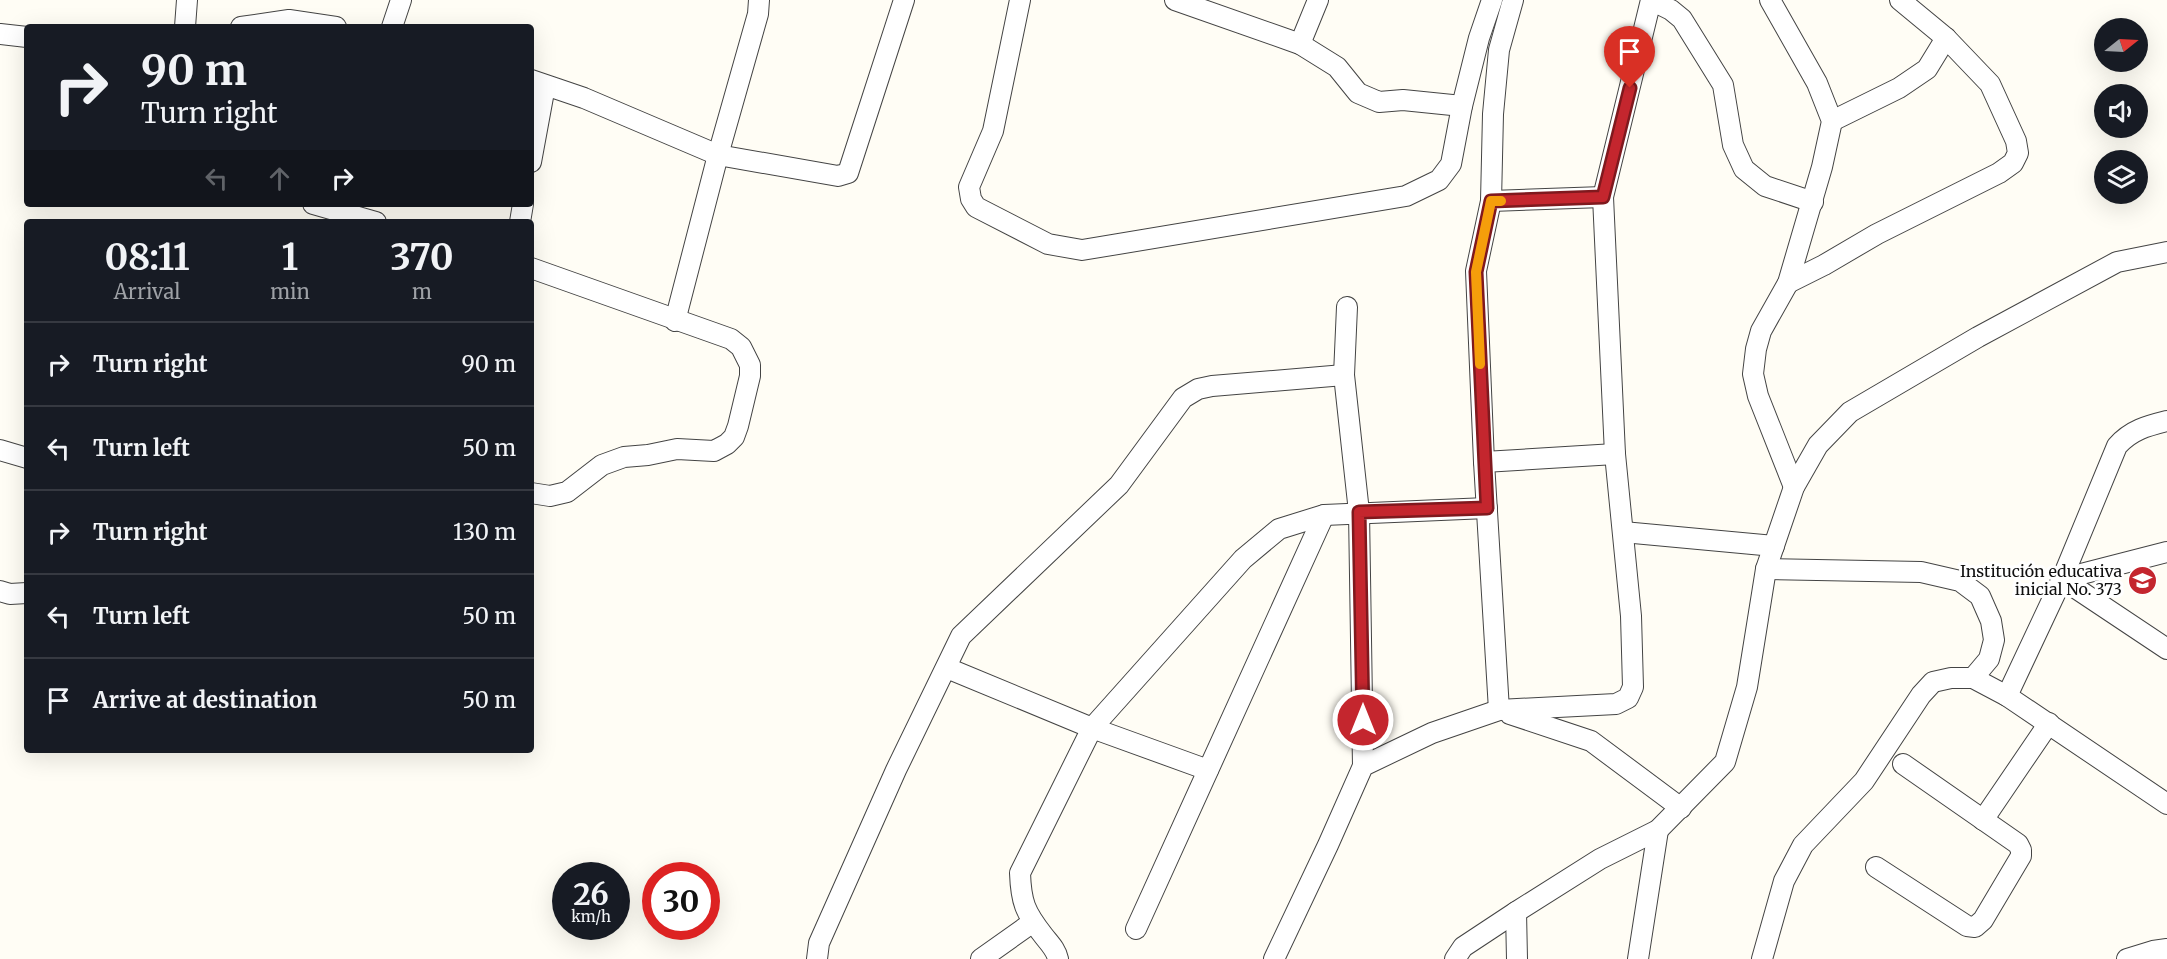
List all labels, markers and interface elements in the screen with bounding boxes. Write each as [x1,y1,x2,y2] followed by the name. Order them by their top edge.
[2094,18,2148,72] north arrow
[2094,18,2148,204] map controls
[1604,26,1655,88] pin
[1613,35,1646,68] icon: arrive
[141,44,247,96] text: 90 m
[42,48,120,126] icon: right
[2094,84,2148,138] button: sound
[141,96,278,130] text: Turn right
[2094,150,2148,204] button: layers
[200,162,233,195] icon: left
[263,162,296,195] icon: ahead
[326,162,359,195] icon: right
[104,235,190,280] text: 08:11
[282,235,298,280] text: 1
[390,235,454,280] text: 370
[114,279,180,304] text: Arrival
[270,279,310,304] text: min
[412,279,432,304] text: m
[42,348,75,381] icon: right
[93,350,207,378] text: Turn right
[461,350,516,378] text: 90 m
[42,432,75,465] icon: left
[93,434,190,462] text: Turn left
[462,434,516,462] text: 50 m
[42,516,75,549] icon: right
[93,518,207,546] text: Turn right
[453,518,516,546] text: 130 m
[1960,561,2122,599] place label: Institución educativa inicial No. 373
[2127,564,2159,596] school or university icon: Institución educativa inicial No. 373
[42,600,75,633] icon: left
[93,602,190,630] text: Turn left
[462,602,516,630] text: 50 m
[42,684,75,717] icon: arrive
[93,686,317,714] text: Arrive at destination
[462,686,516,714] text: 50 m
[1331,688,1395,752] position arrow
[642,862,720,940] speed limit sign: 30
[573,875,609,913] text: 26
[571,907,611,926] text: km/h

